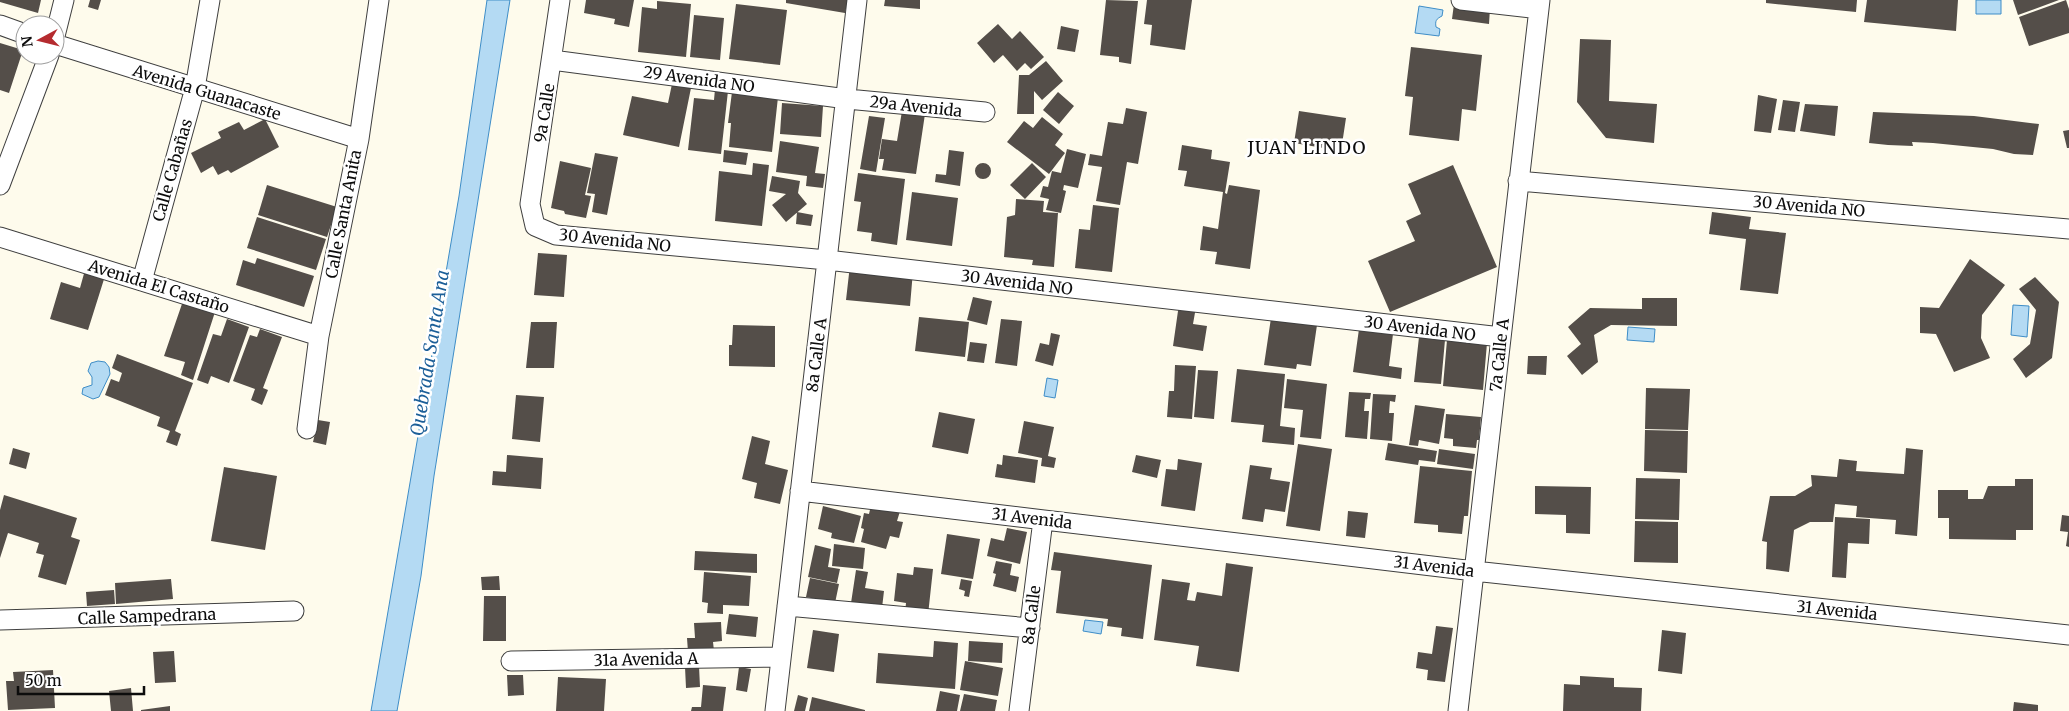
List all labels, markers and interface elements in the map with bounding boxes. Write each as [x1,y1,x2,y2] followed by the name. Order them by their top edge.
[15,15,65,65] north arrow
[17,35,37,48] text: N
[130,60,283,124] street label: Avenida Guanacaste
[642,61,756,97] street label: 29 Avenida NO
[529,82,559,144] street label: 9a Calle
[869,91,964,121] street label: 29a Avenida
[148,116,196,224] street label: Calle Cabañas
[1246,136,1367,159] district label: JUAN LINDO
[321,148,365,280] street label: Calle Santa Anita
[1752,191,1866,221] street label: 30 Avenida NO
[558,224,672,256] street label: 30 Avenida NO
[85,255,232,317] street label: Avenida El Castaño
[960,265,1074,299] street label: 30 Avenida NO
[405,268,454,438] water label: Quebrada Santa Ana
[1363,311,1477,345] street label: 30 Avenida NO
[802,316,831,393] street label: 8a Calle A
[1485,317,1513,393] street label: 7a Calle A
[991,503,1074,533] street label: 31 Avenida
[1393,551,1476,581] street label: 31 Avenida
[1017,584,1045,646] street label: 8a Calle
[1796,596,1879,624] street label: 31 Avenida
[77,604,217,628] street label: Calle Sampedrana
[593,648,699,670] street label: 31a Avenida A
[18,664,144,696] scale bar
[25,671,62,690] text: 50 m

